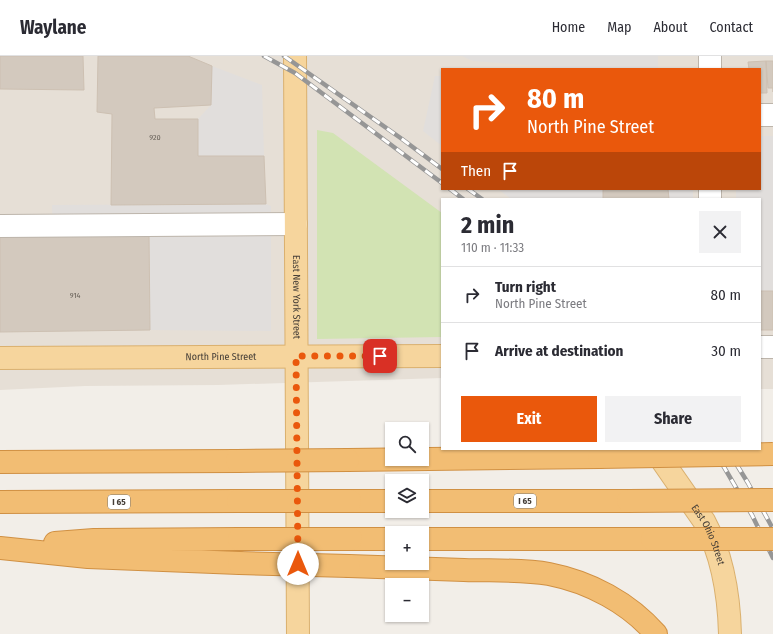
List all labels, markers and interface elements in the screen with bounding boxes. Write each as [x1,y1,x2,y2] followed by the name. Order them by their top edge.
[20,16,86,39] text: Waylane
[552,19,585,36] text: Home
[607,19,631,36] text: Map
[653,19,688,36] text: About
[710,19,753,36] text: Contact
[527,82,584,115] text: 80 m
[461,84,513,136] icon: right
[527,116,654,138] text: North Pine Street
[149,133,161,142] house number: 920
[499,160,521,182] icon: arrive
[461,162,491,180] text: Then
[461,211,514,239] text: 2 min
[699,211,741,253] button: close
[461,240,524,255] text: 110 m · 11:33
[290,255,302,340] street label: East New York Street
[495,278,556,296] text: Turn right
[461,284,483,306] icon: right
[711,286,741,304] text: 80 m
[70,291,80,300] house number: 914
[495,296,587,311] text: North Pine Street
[363,339,397,373] pin
[461,340,483,362] icon: arrive
[495,342,623,360] text: Arrive at destination
[711,342,741,360] text: 30 m
[369,345,391,367] icon: arrive
[186,351,257,363] street label: North Pine Street
[461,396,597,442] button: Exit
[605,396,741,442] button: Share
[385,422,429,622] map controls
[385,422,429,466] button: search
[385,474,429,518] button: layers
[514,494,536,508] road number: I 65
[108,495,130,509] road number: I 65
[689,502,727,567] street label: East Ohio Street
[385,526,429,570] button: +
[277,543,319,585] position arrow
[385,578,429,622] button: −

